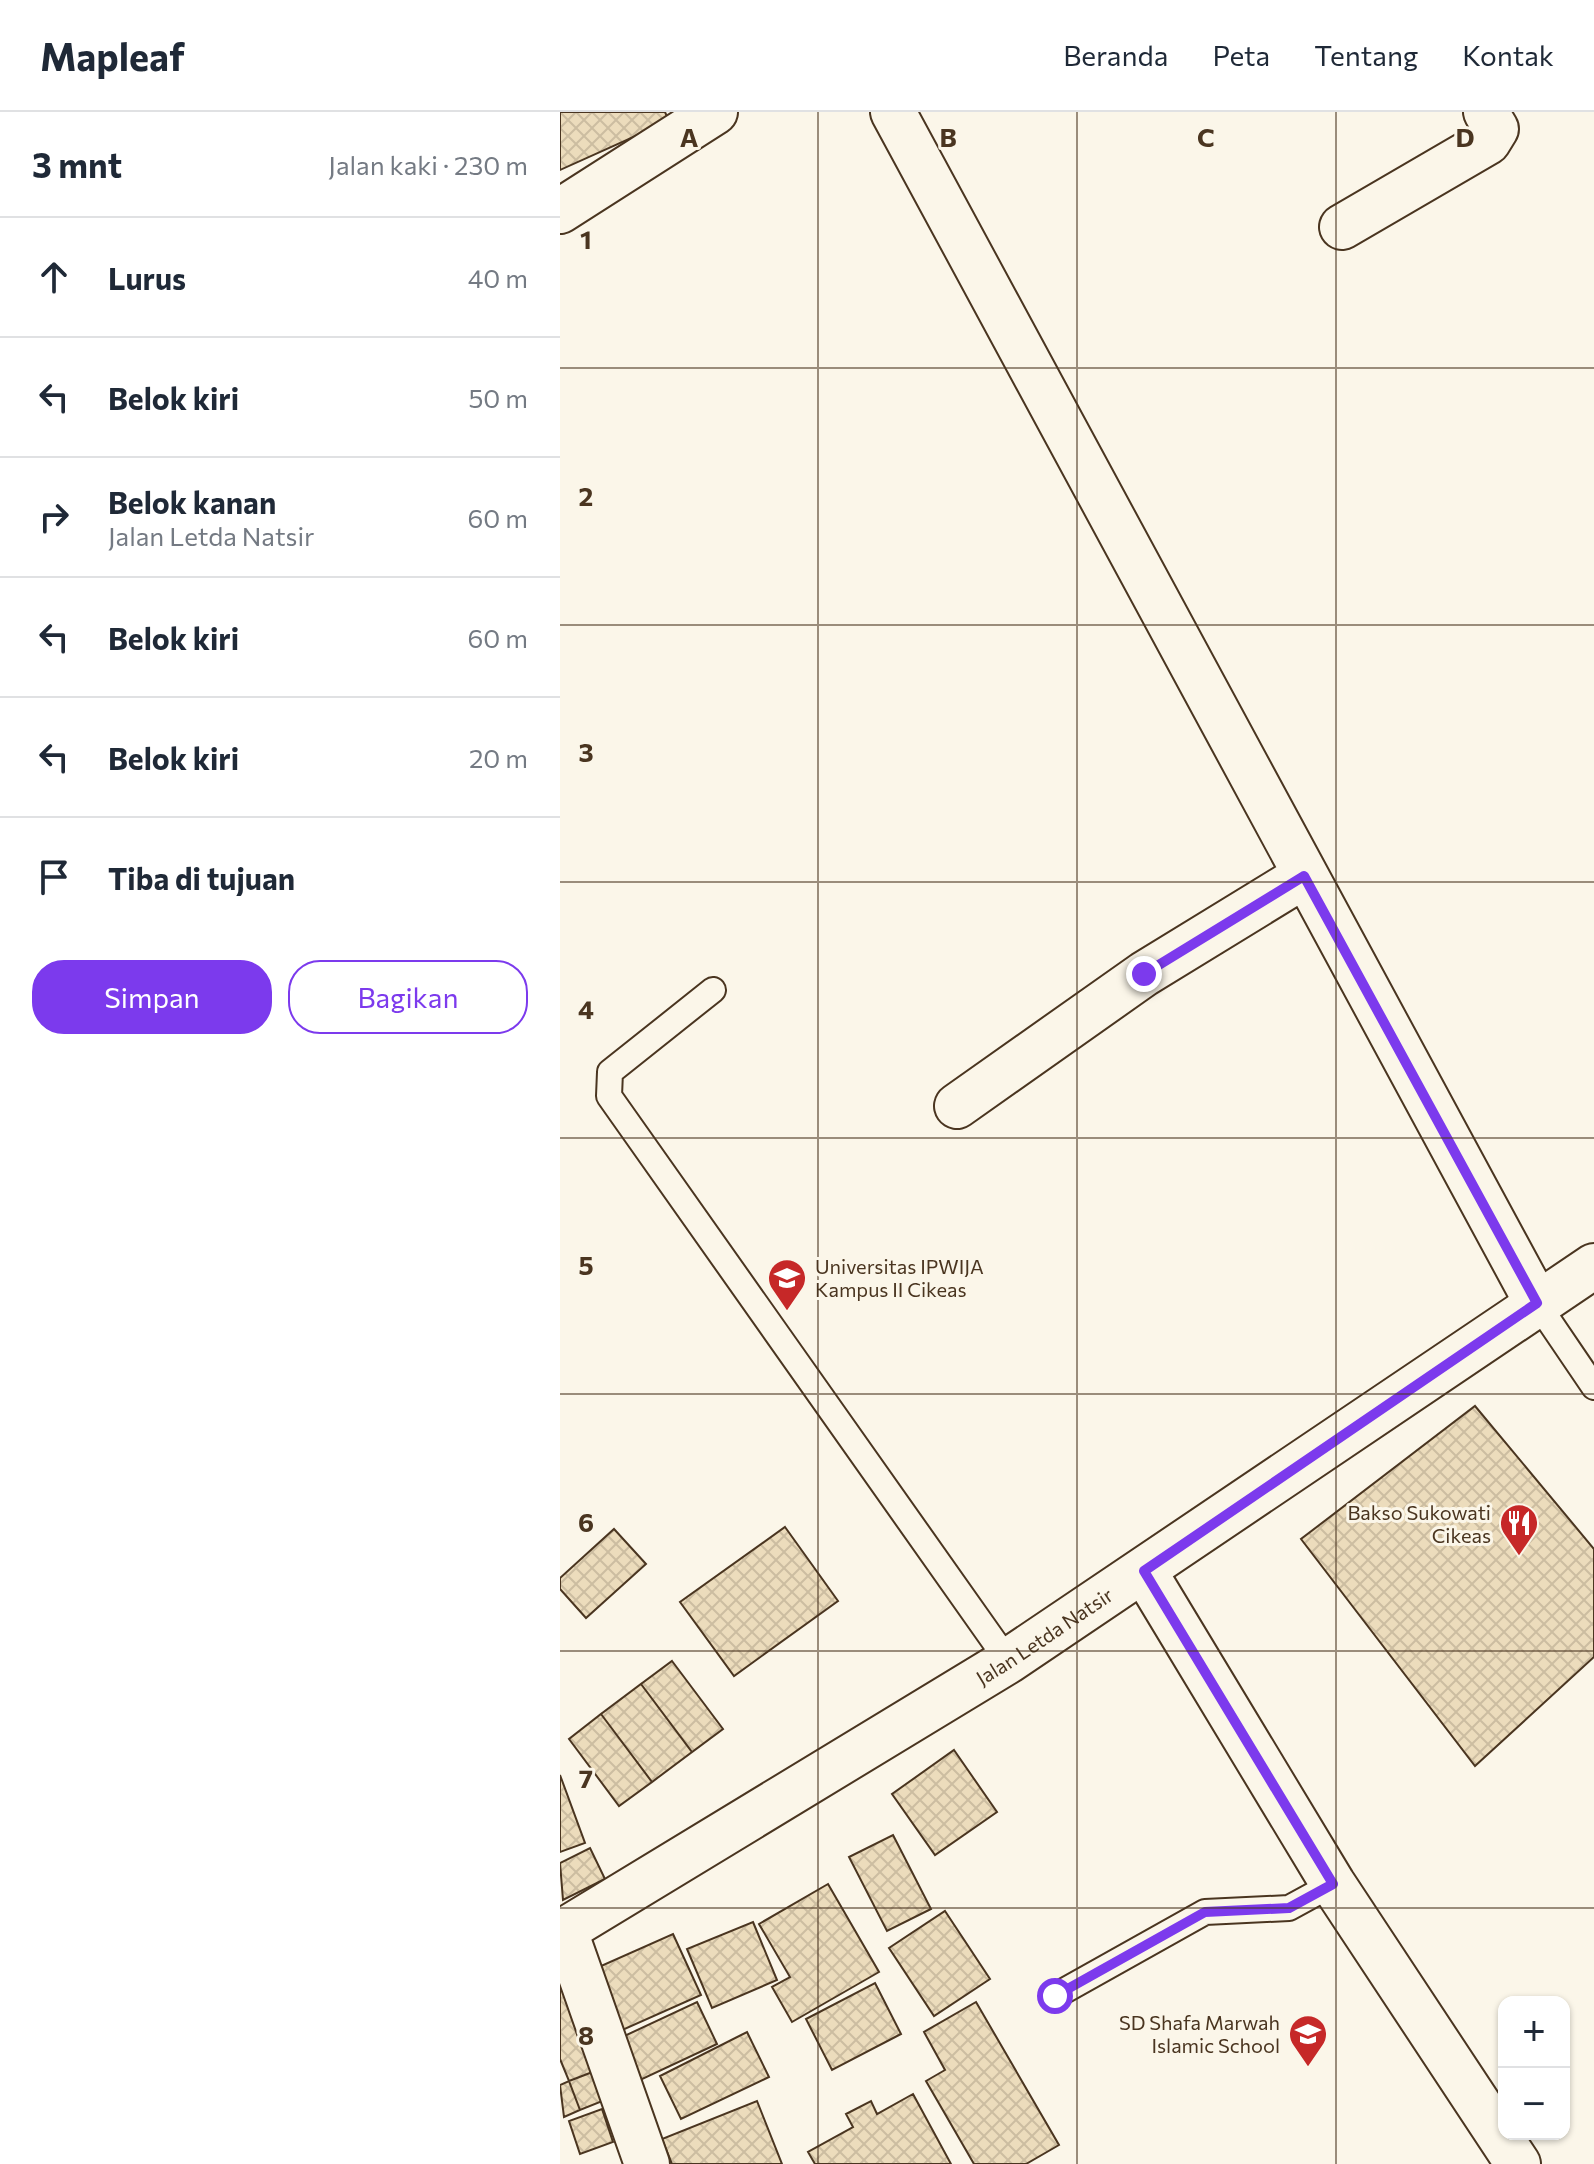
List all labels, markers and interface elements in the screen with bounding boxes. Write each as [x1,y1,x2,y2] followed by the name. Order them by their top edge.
[40,32,185,79] text: Mapleaf
[1063,38,1168,72] text: Beranda
[1212,38,1270,72] text: Peta
[1314,38,1418,72] text: Tentang
[1462,38,1554,72] text: Kontak
[680,121,699,152] text: A
[939,121,957,152] text: B
[1197,121,1215,152] text: C
[1455,121,1475,152] text: D
[32,143,122,185] text: 3 mnt
[328,149,528,180] text: Jalan kaki · 230 m
[580,223,592,254] text: 1
[32,255,76,299] icon: ahead
[108,259,186,296] text: Lurus
[468,262,528,293] text: 40 m
[32,375,76,419] icon: left
[108,379,239,416] text: Belok kiri
[468,382,528,413] text: 50 m
[579,480,593,511] text: 2
[108,483,276,520] text: Belok kanan
[32,495,76,539] icon: right
[468,502,528,533] text: 60 m
[108,520,314,551] text: Jalan Letda Natsir
[32,615,76,659] icon: left
[108,619,239,656] text: Belok kiri
[468,622,528,653] text: 60 m
[32,735,76,779] icon: left
[578,736,594,767] text: 3
[108,739,239,776] text: Belok kiri
[469,742,528,773] text: 20 m
[32,855,76,899] icon: arrive
[108,859,295,896] text: Tiba di tujuan
[1126,956,1162,992] route end
[32,960,272,1034] button: Simpan
[288,960,528,1034] button: Bagikan
[578,993,594,1024] text: 4
[578,1249,594,1280] text: 5
[815,1254,984,1301] place label: Universitas IPWIJA Kampus II Cikeas
[766,1257,808,1312] school or university icon: Universitas IPWIJA Kampus II Cikeas
[1347,1500,1491,1547] place label: Bakso Sukowati Cikeas
[1498,1502,1540,1557] restaurant icon: Bakso Sukowati Cikeas
[578,1506,594,1537] text: 6
[971,1582,1117,1690] street label: Jalan Letda Natsir
[579,1762,593,1793] text: 7
[1037,1978,1073,2014] route start
[1498,1996,1570,2140] map controls
[1498,1996,1570,2068] button: +
[1119,2010,1280,2057] place label: SD Shafa Marwah Islamic School
[1287,2013,1329,2068] school or university icon: SD Shafa Marwah Islamic School
[578,2019,594,2050] text: 8
[1498,2068,1570,2140] button: −

